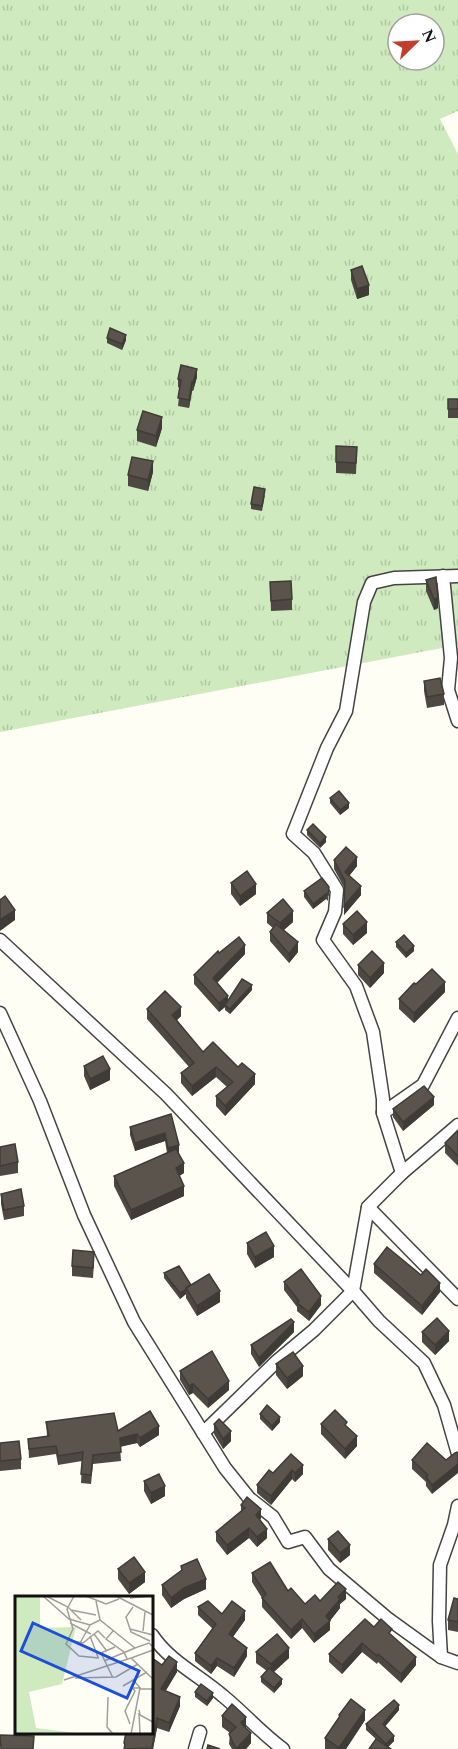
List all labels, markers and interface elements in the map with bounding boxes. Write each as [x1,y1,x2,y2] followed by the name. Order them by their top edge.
[386,12,446,72] north arrow
[415,25,442,47] text: N
[15,1596,153,1734] inset map

